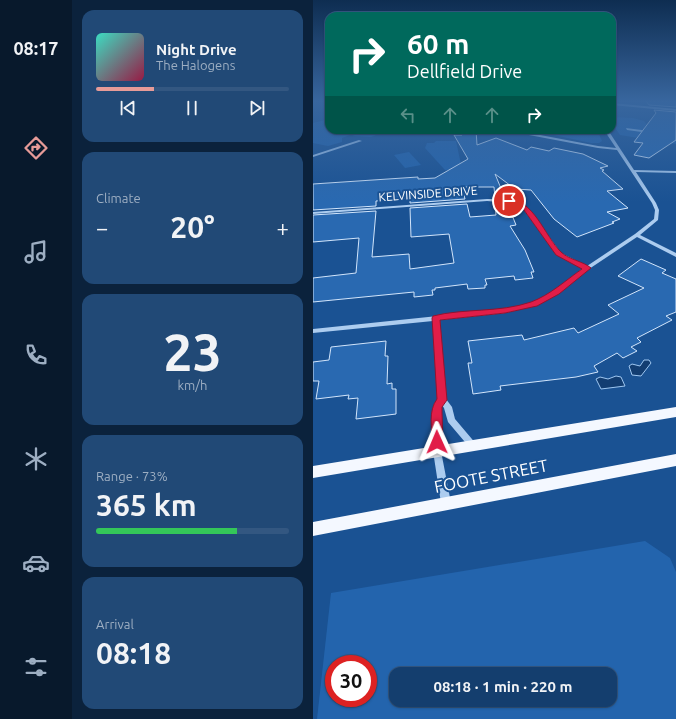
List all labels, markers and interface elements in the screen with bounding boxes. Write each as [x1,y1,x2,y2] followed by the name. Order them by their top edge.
[341,28,393,80] icon: right
[407,28,469,59] text: 60 m
[13,38,59,58] text: 08:17
[156,41,237,58] text: Night Drive
[156,58,235,72] text: The Halogens
[407,61,522,81] text: Dellfield Drive
[117,97,139,119] icon: previous
[181,97,203,119] icon: pause
[246,97,268,119] icon: next
[397,104,419,126] icon: left
[439,104,461,126] icon: ahead
[481,104,503,126] icon: ahead
[523,104,545,126] icon: right
[22,134,50,162] icon: directions
[378,184,478,203] street label: KELVINSIDE DRIVE
[492,184,526,218] pin
[498,190,520,212] icon: arrive
[96,191,141,205] text: Climate
[170,210,215,244] text: 20°
[96,215,108,240] text: −
[277,215,289,240] text: +
[22,238,50,266] icon: music
[163,323,222,381] text: 23
[22,341,50,369] icon: phone
[177,378,208,392] text: km/h
[416,421,458,463] position arrow
[22,445,50,473] icon: climate
[432,455,550,496] street label: FOOTE STREET
[96,469,168,483] text: Range · 73%
[96,488,197,522] text: 365 km
[22,549,50,577] icon: car
[96,617,134,631] text: Arrival
[96,636,171,670] text: 08:18
[22,653,50,681] icon: filters
[325,655,377,707] speed limit sign: 30
[434,678,572,695] text: 08:18 · 1 min · 220 m

